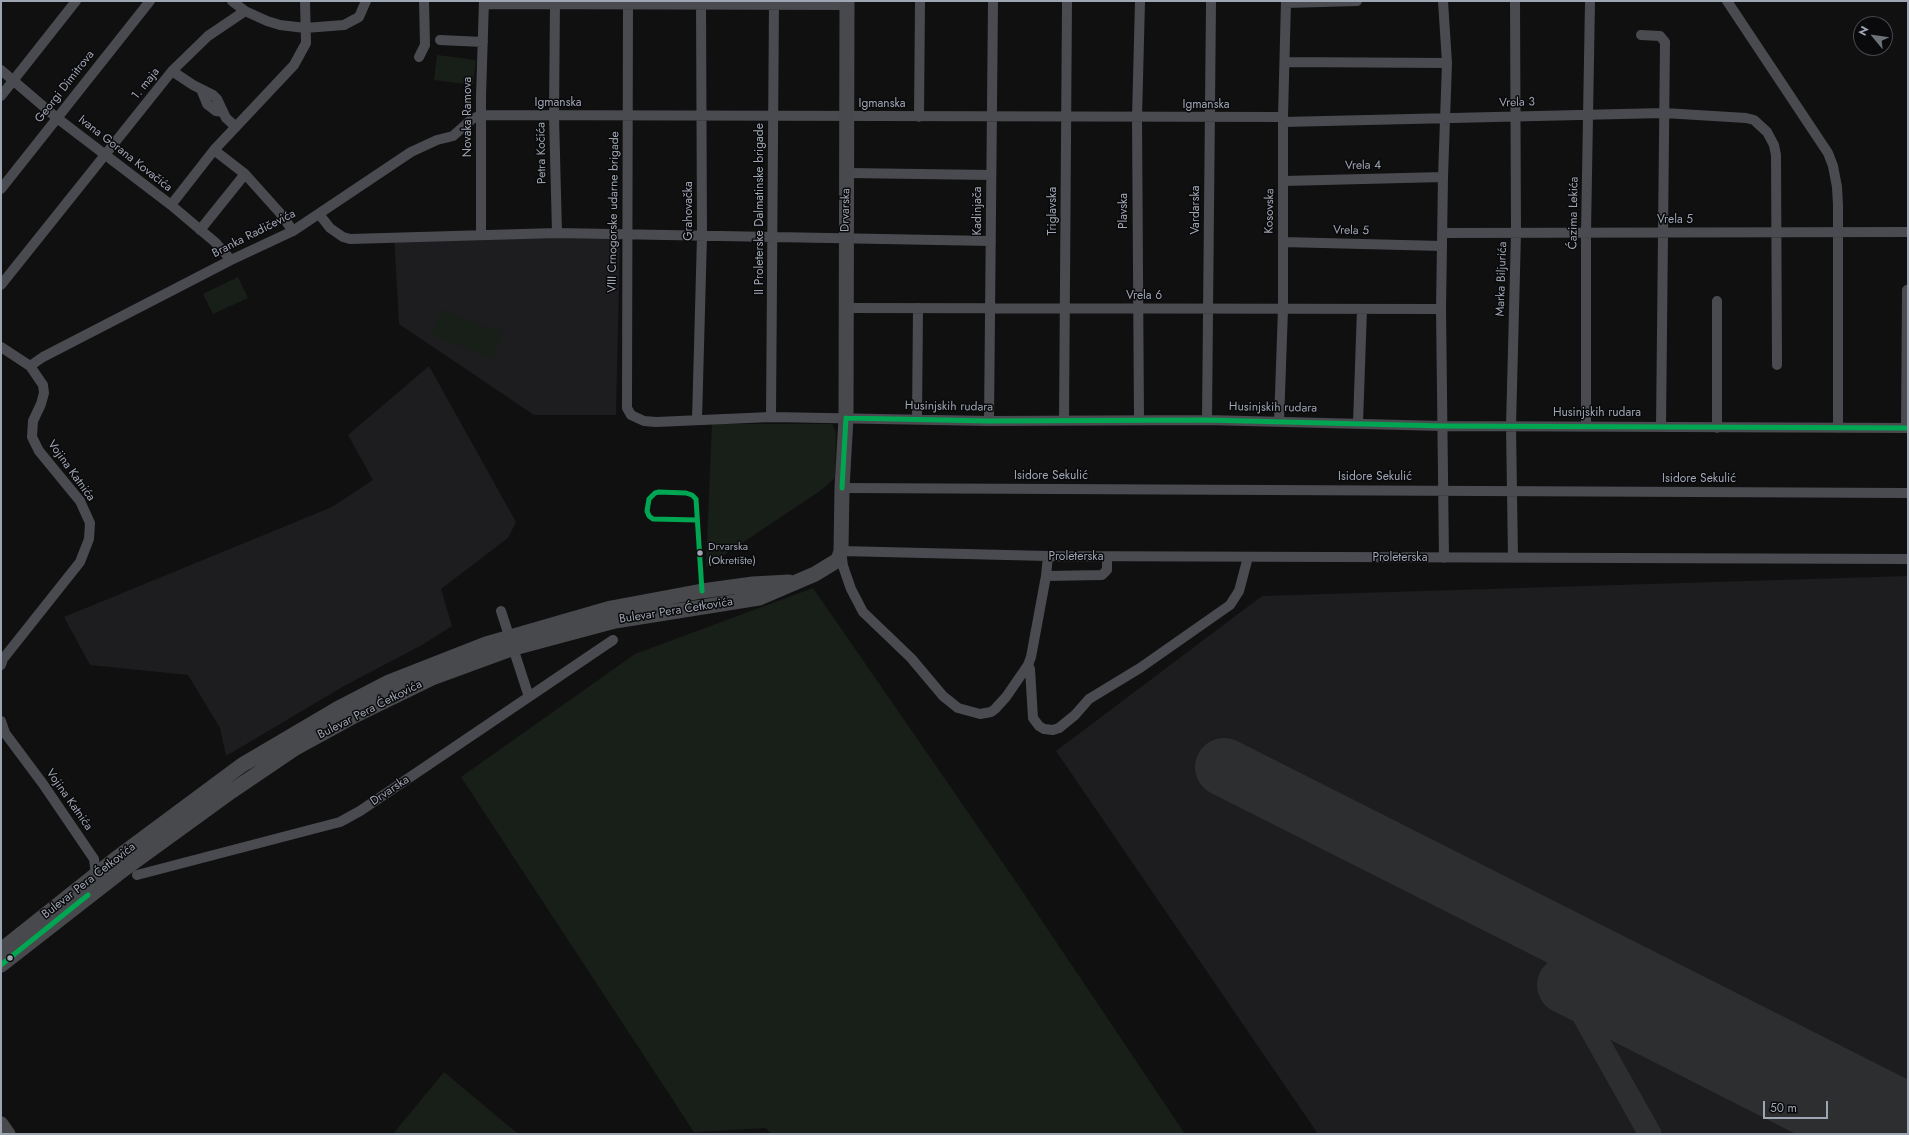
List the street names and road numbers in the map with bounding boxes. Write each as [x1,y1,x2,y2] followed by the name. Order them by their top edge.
[32,48,98,126] street label: Georgi Dimitrova
[129,65,163,103] street label: 1. maja
[461,77,475,157] street label: Novaka Ramova
[1499,95,1535,111] street label: Vrela 3
[534,96,582,110] street label: Igmanska
[858,97,906,111] street label: Igmanska
[1182,98,1230,112] street label: Igmanska
[75,113,175,195] street label: Ivana Gorana Kovačića
[534,122,550,184] street label: Petra Kočića
[753,123,767,295] street label: II Proleterske Dalmatinske brigade
[605,131,623,293] street label: VIII Crnogorske udarne brigade
[1345,158,1381,174] street label: Vrela 4
[1566,176,1582,250] street label: Ćazima Lekića
[682,181,696,241] street label: Grahovačka
[1189,185,1203,235] street label: Vardarska
[971,186,985,236] street label: Kadinjača
[1046,187,1060,235] street label: Triglavska
[838,188,854,232] street label: Drvarska
[1262,188,1278,234] street label: Kosovska
[1117,193,1131,229] street label: Plavska
[210,207,298,261] street label: Branka Radičevića
[1657,213,1693,227] street label: Vrela 5
[1333,223,1369,239] street label: Vrela 5
[1493,241,1511,317] street label: Marka Biljurića
[1126,289,1162,303] street label: Vrela 6
[905,399,993,415] street label: Husinjskih rudara
[1229,400,1317,416] street label: Husinjskih rudara
[1553,406,1641,420] street label: Husinjskih rudara
[44,438,98,504] street label: Vojina Katnića
[1014,469,1088,483] street label: Isidore Sekulić
[1338,470,1412,484] street label: Isidore Sekulić
[1662,472,1736,486] street label: Isidore Sekulić
[1049,550,1103,564] street label: Proleterska
[1373,551,1427,565] street label: Proleterska
[618,595,734,627] street label: Bulevar Pera Ćetkovića
[315,677,425,743] street label: Bulevar Pera Ćetkovića
[43,767,95,833] street label: Vojina Katnića
[368,773,412,809] street label: Drvarska
[39,840,139,922] street label: Bulevar Pera Ćetkovića

